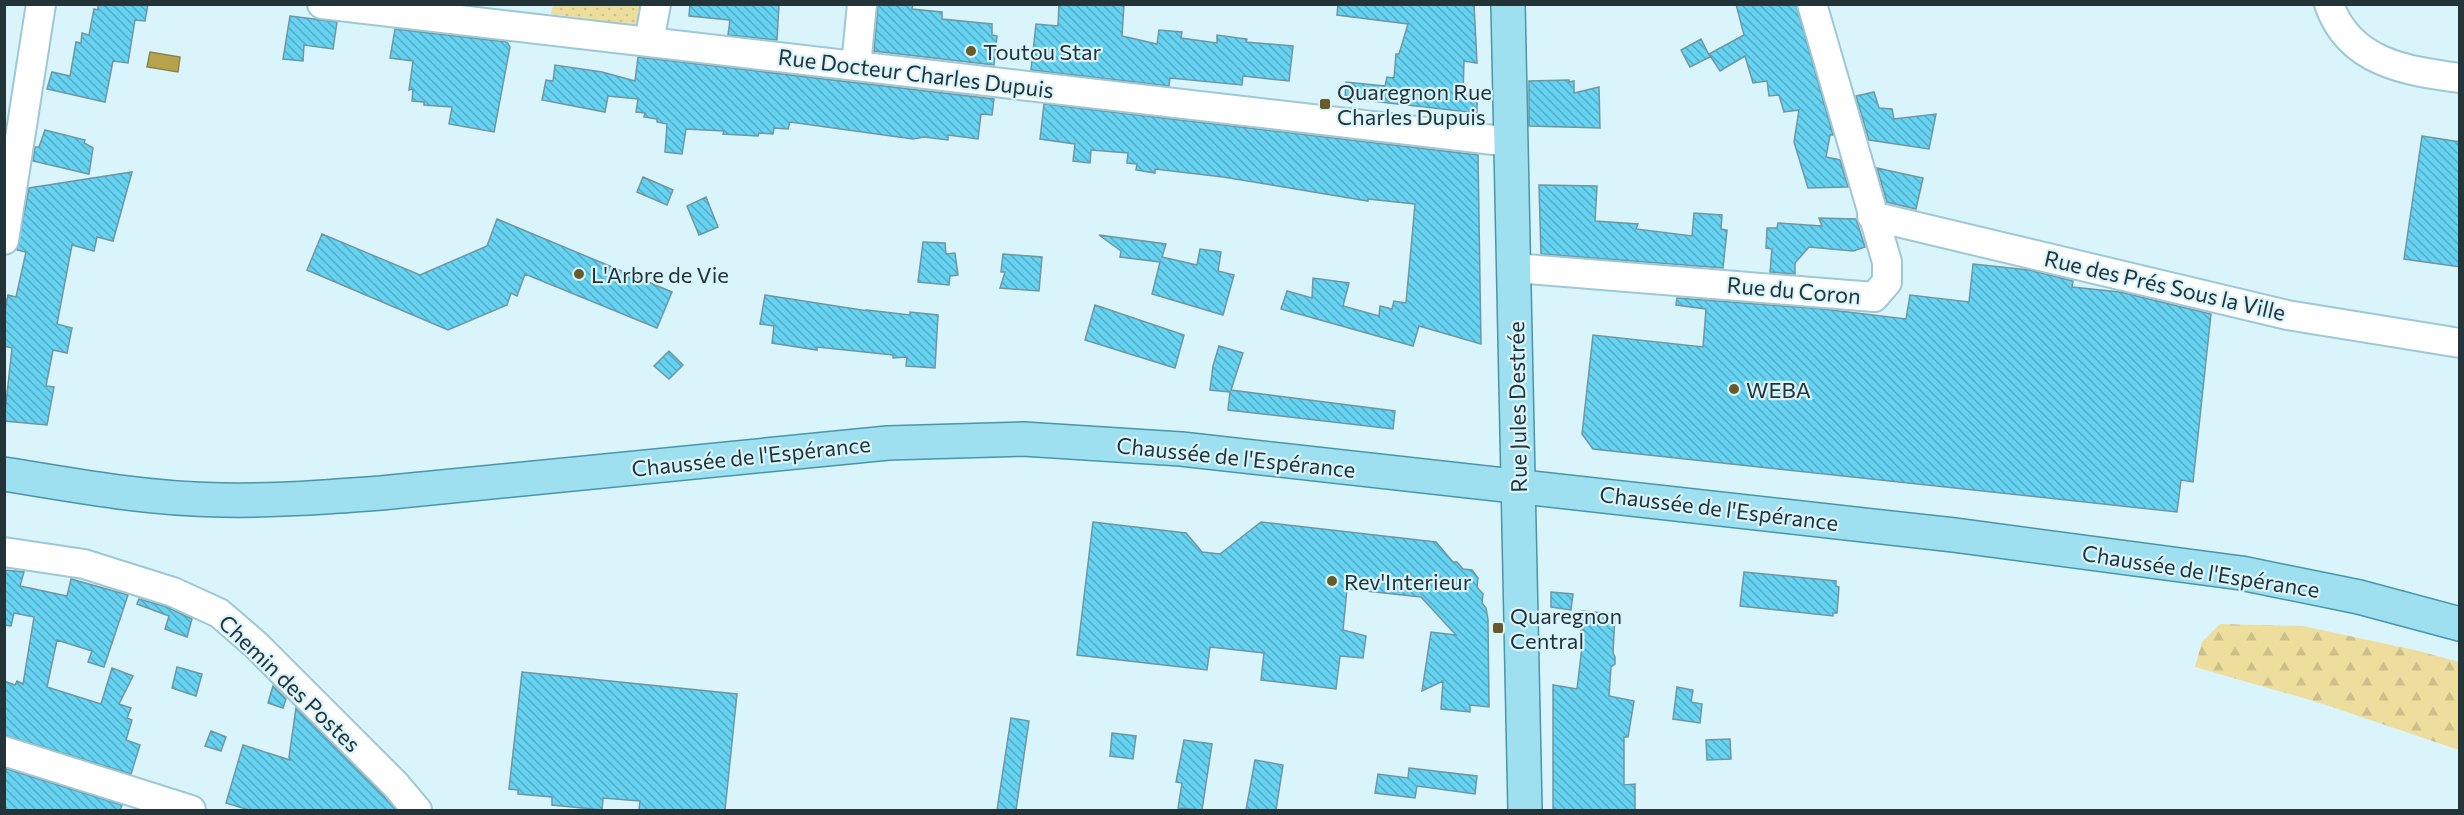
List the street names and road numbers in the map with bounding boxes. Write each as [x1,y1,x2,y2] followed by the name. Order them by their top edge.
[777,43,1055,103] street label: Rue Docteur Charles Dupuis
[2042,244,2288,326] street label: Rue des Prés Sous la Ville
[1726,271,1862,309] street label: Rue du Coron
[1502,321,1532,493] street label: Rue Jules Destrée
[630,430,872,482] street label: Chaussée de l'Espérance
[1115,431,1357,483] street label: Chaussée de l'Espérance
[1598,480,1840,536] street label: Chaussée de l'Espérance
[2080,539,2322,603] street label: Chaussée de l'Espérance
[214,609,366,757] street label: Chemin des Postes

